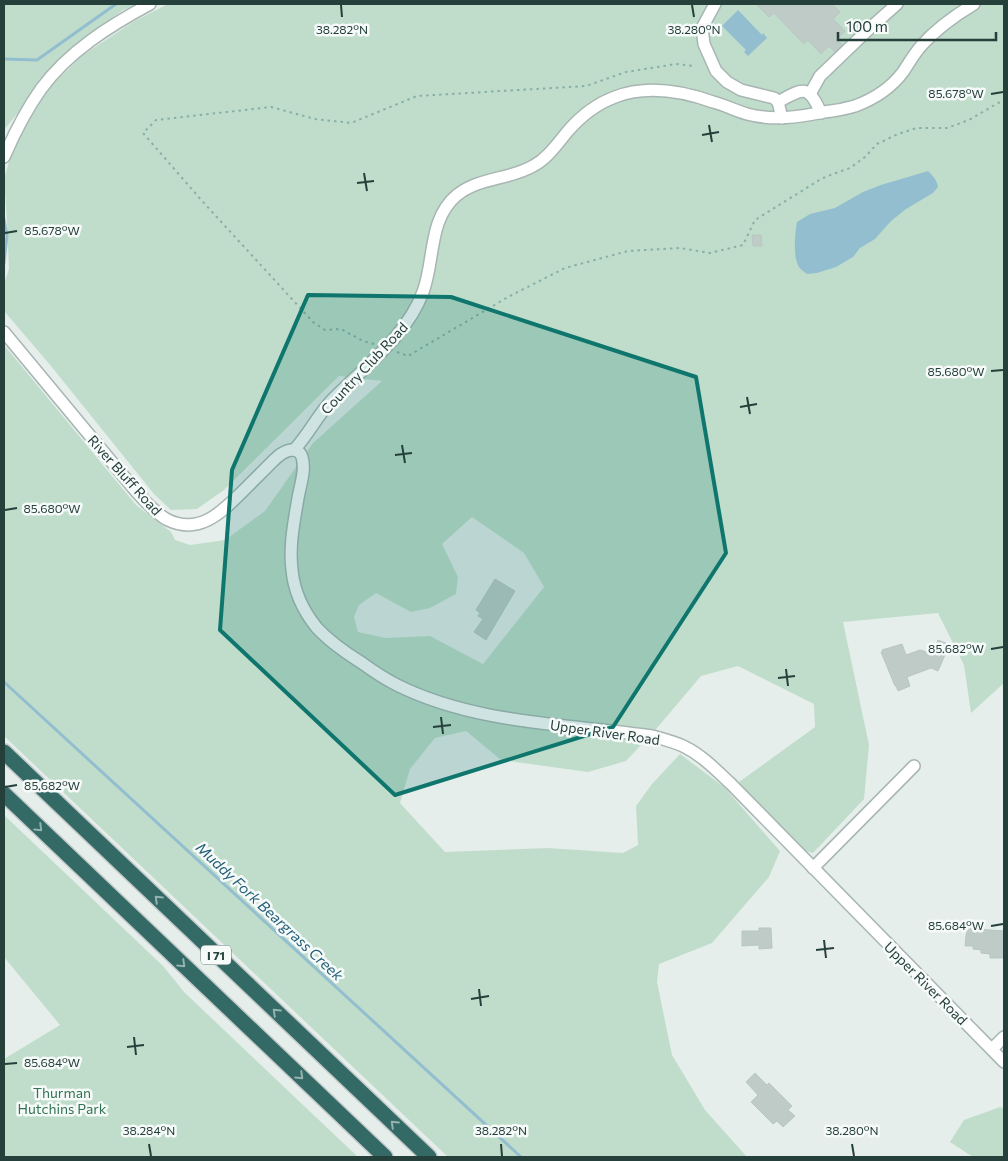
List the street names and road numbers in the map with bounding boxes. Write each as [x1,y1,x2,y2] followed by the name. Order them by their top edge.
[317,318,411,418] street label: Country Club Road
[85,431,165,519] street label: River Bluff Road
[549,716,661,748] street label: Upper River Road
[881,938,971,1028] street label: Upper River Road
[201,946,231,964] road number: I 71

